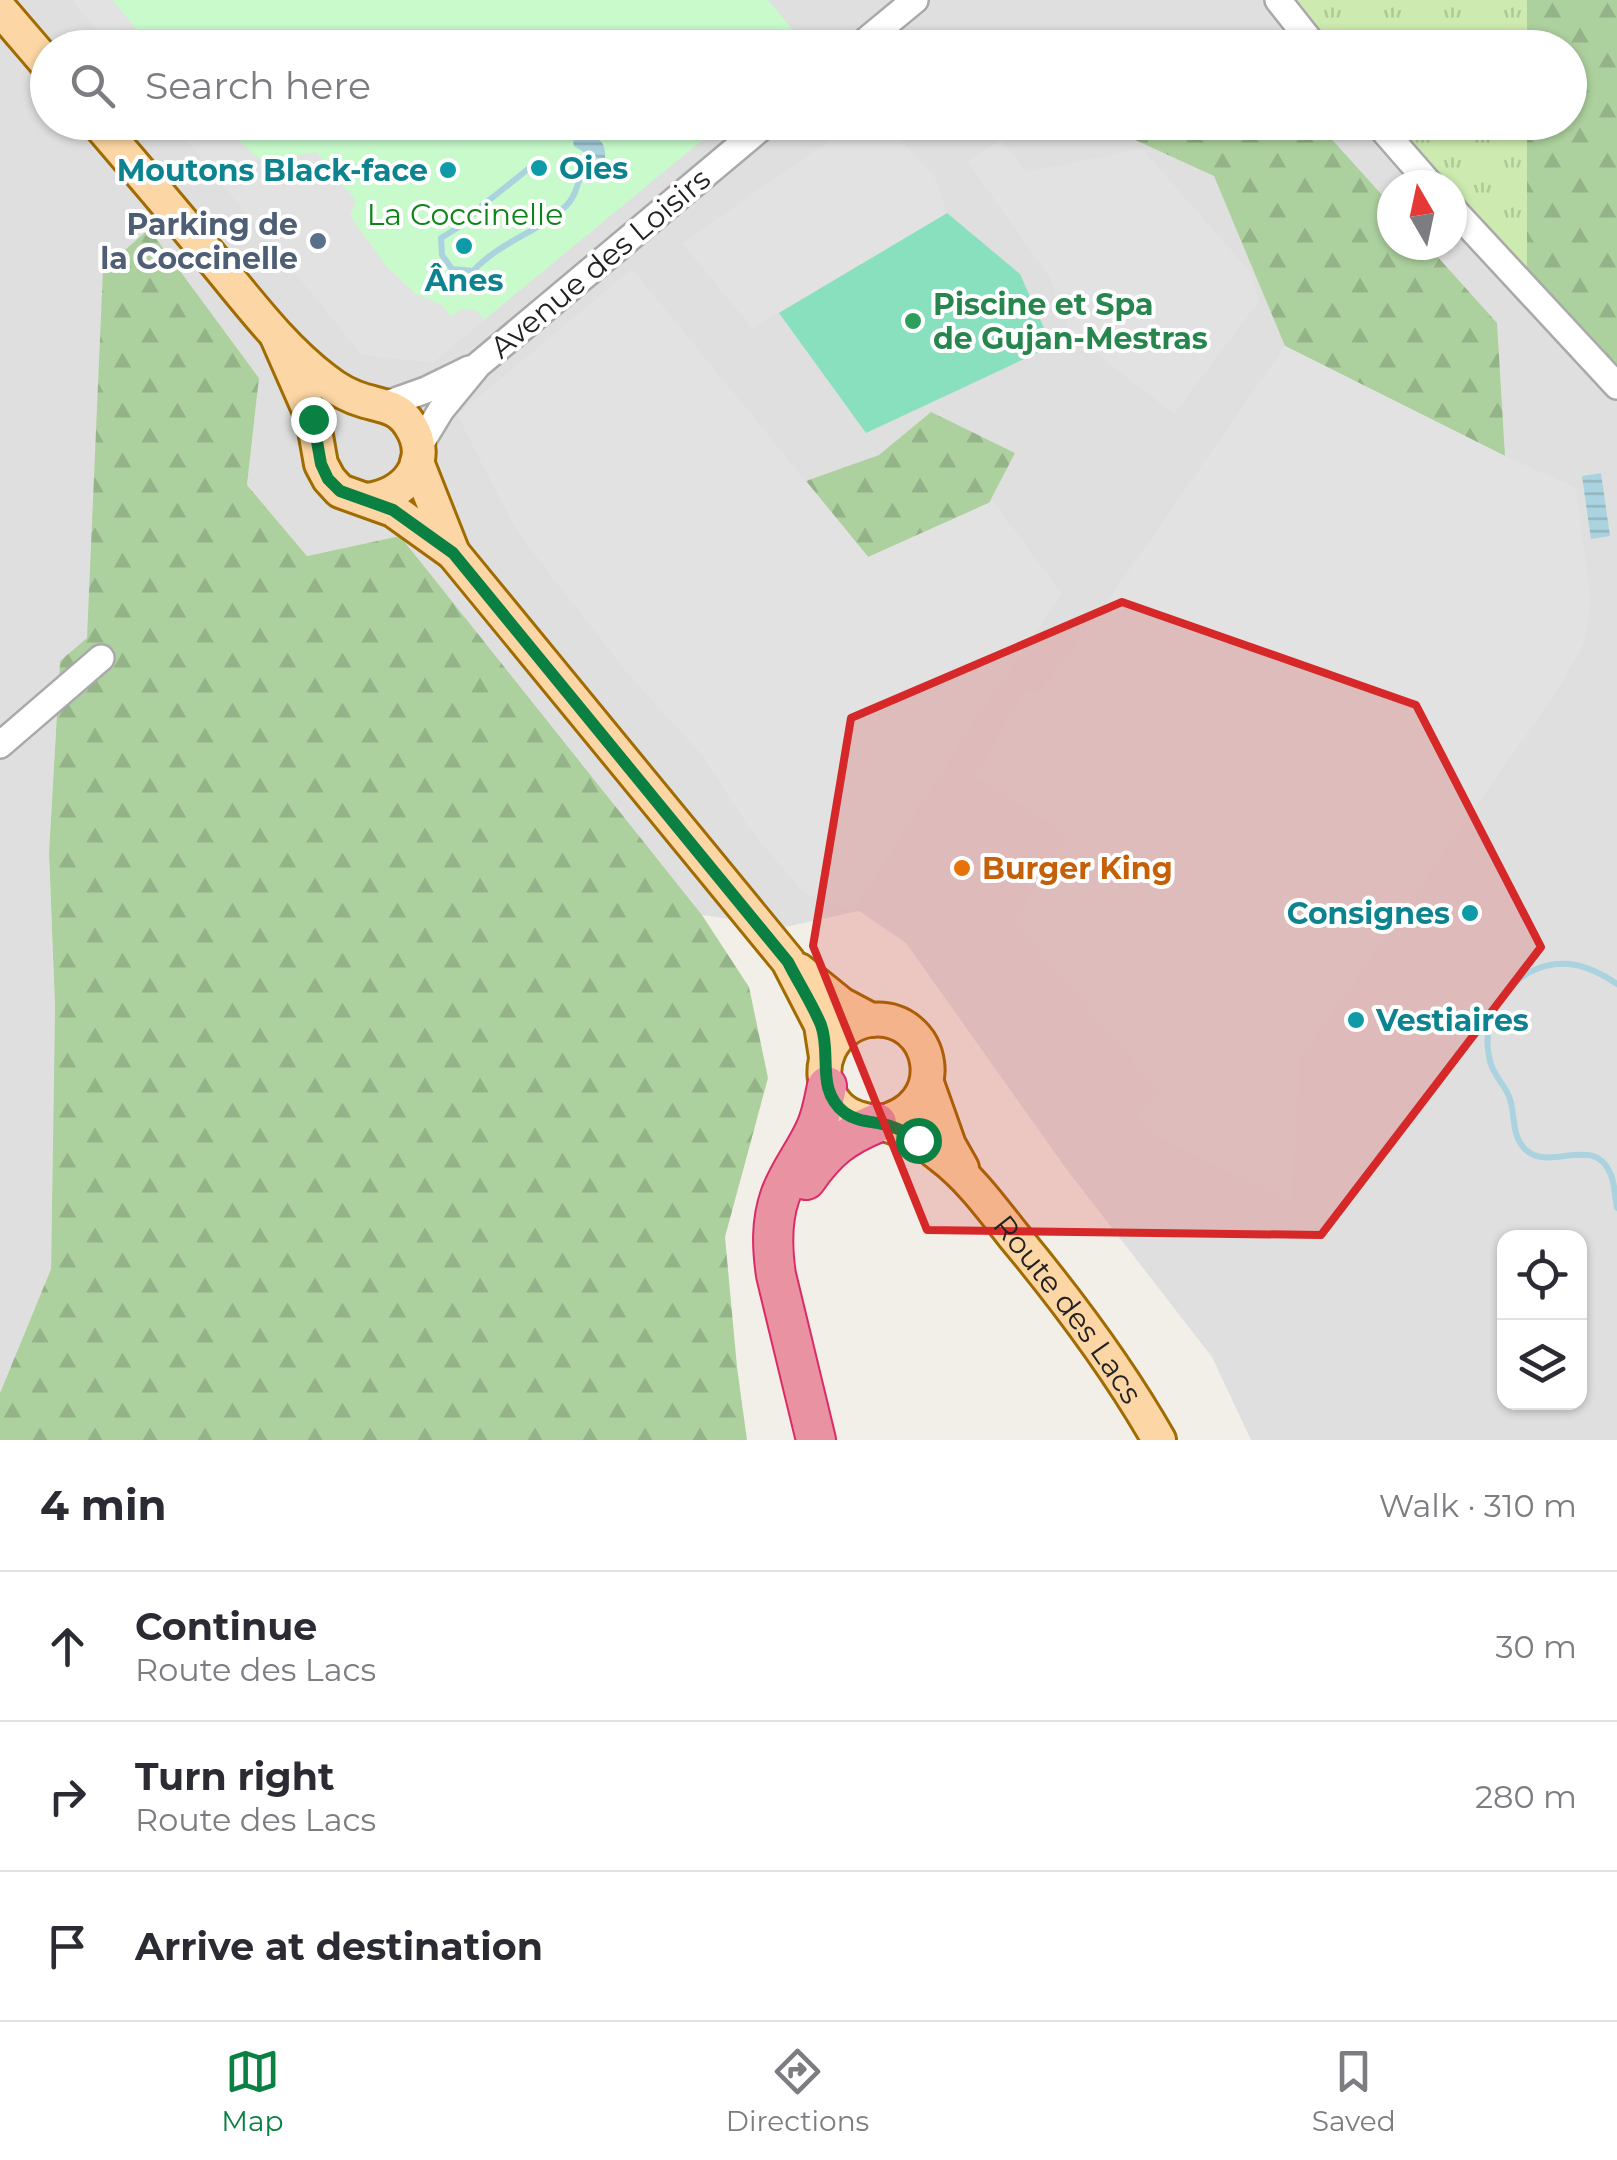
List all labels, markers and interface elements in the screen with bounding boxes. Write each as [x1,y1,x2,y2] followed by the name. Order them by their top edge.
[30,30,1587,140] search box
[65,58,120,113] icon: search
[145,62,371,109] text: Search here
[559,150,628,187] place label: Oies
[117,152,428,189] place label: Moutons Black-face
[528,157,550,179] marker: Oies
[437,159,459,181] marker: Moutons Black-face
[483,160,717,366] street label: Avenue des Loisirs
[1377,170,1467,260] north arrow
[367,196,563,233] park label: La Coccinelle
[100,206,298,277] place label: Parking de la Coccinelle
[307,230,329,252] marker: Parking de la Coccinelle
[453,235,475,257] marker: Ânes
[424,262,503,299] place label: Ânes
[933,286,1208,357] place label: Piscine et Spa de Gujan-Mestras
[902,310,924,332] marker: Piscine et Spa de Gujan-Mestras
[291,397,337,443] route end
[982,850,1173,887] place label: Burger King
[951,857,973,879] marker: Burger King
[1287,895,1450,932] place label: Consignes
[1459,902,1481,924] marker: Consignes
[1375,1002,1529,1039] place label: Vestiaires
[1345,1009,1367,1031] marker: Vestiaires
[896,1118,942,1164] route start
[986,1207,1151,1410] street label: Route des Lacs
[1497,1230,1587,1410] map controls
[1497,1230,1587,1320] button: locate
[1497,1320,1587,1410] button: layers
[40,1479,167,1531] text: 4 min
[1379,1486,1577,1525] text: Walk · 310 m
[135,1603,317,1650] text: Continue
[40,1619,95,1674] icon: ahead
[1495,1627,1577,1666] text: 30 m
[135,1650,376,1689] text: Route des Lacs
[135,1753,334,1800] text: Turn right
[40,1769,95,1824] icon: right
[1475,1777,1577,1816] text: 280 m
[135,1800,376,1839] text: Route des Lacs
[40,1919,95,1974] icon: arrive
[135,1923,543,1970] text: Arrive at destination
[221,2044,283,2138] tab: Map
[726,2044,869,2138] tab: Directions
[1312,2044,1396,2138] tab: Saved

